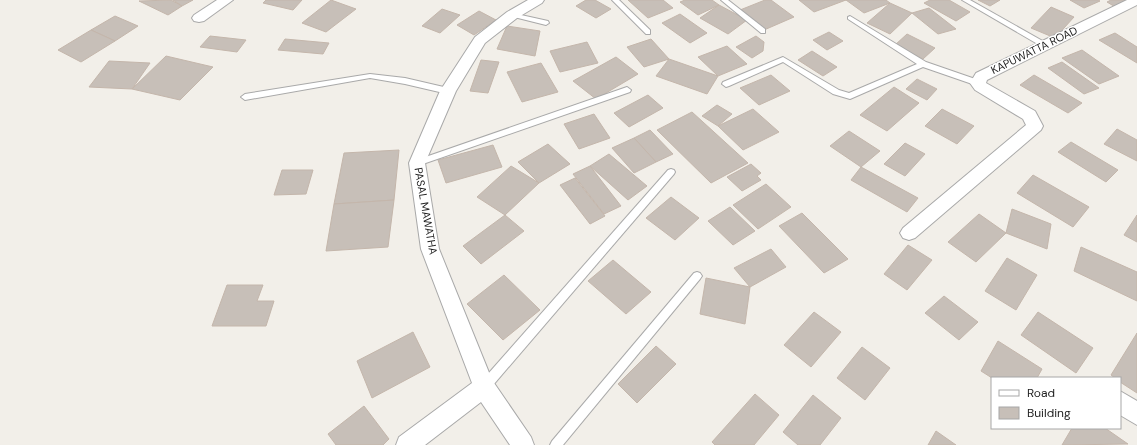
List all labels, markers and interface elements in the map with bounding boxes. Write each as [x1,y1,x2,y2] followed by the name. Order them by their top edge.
[988,23,1080,77] street label: KAPUWATTA ROAD
[411,166,441,256] street label: PASAL MAWATHA
[991,377,1121,429] legend
[1027,385,1055,401] text: Road
[1027,405,1071,421] text: Building

